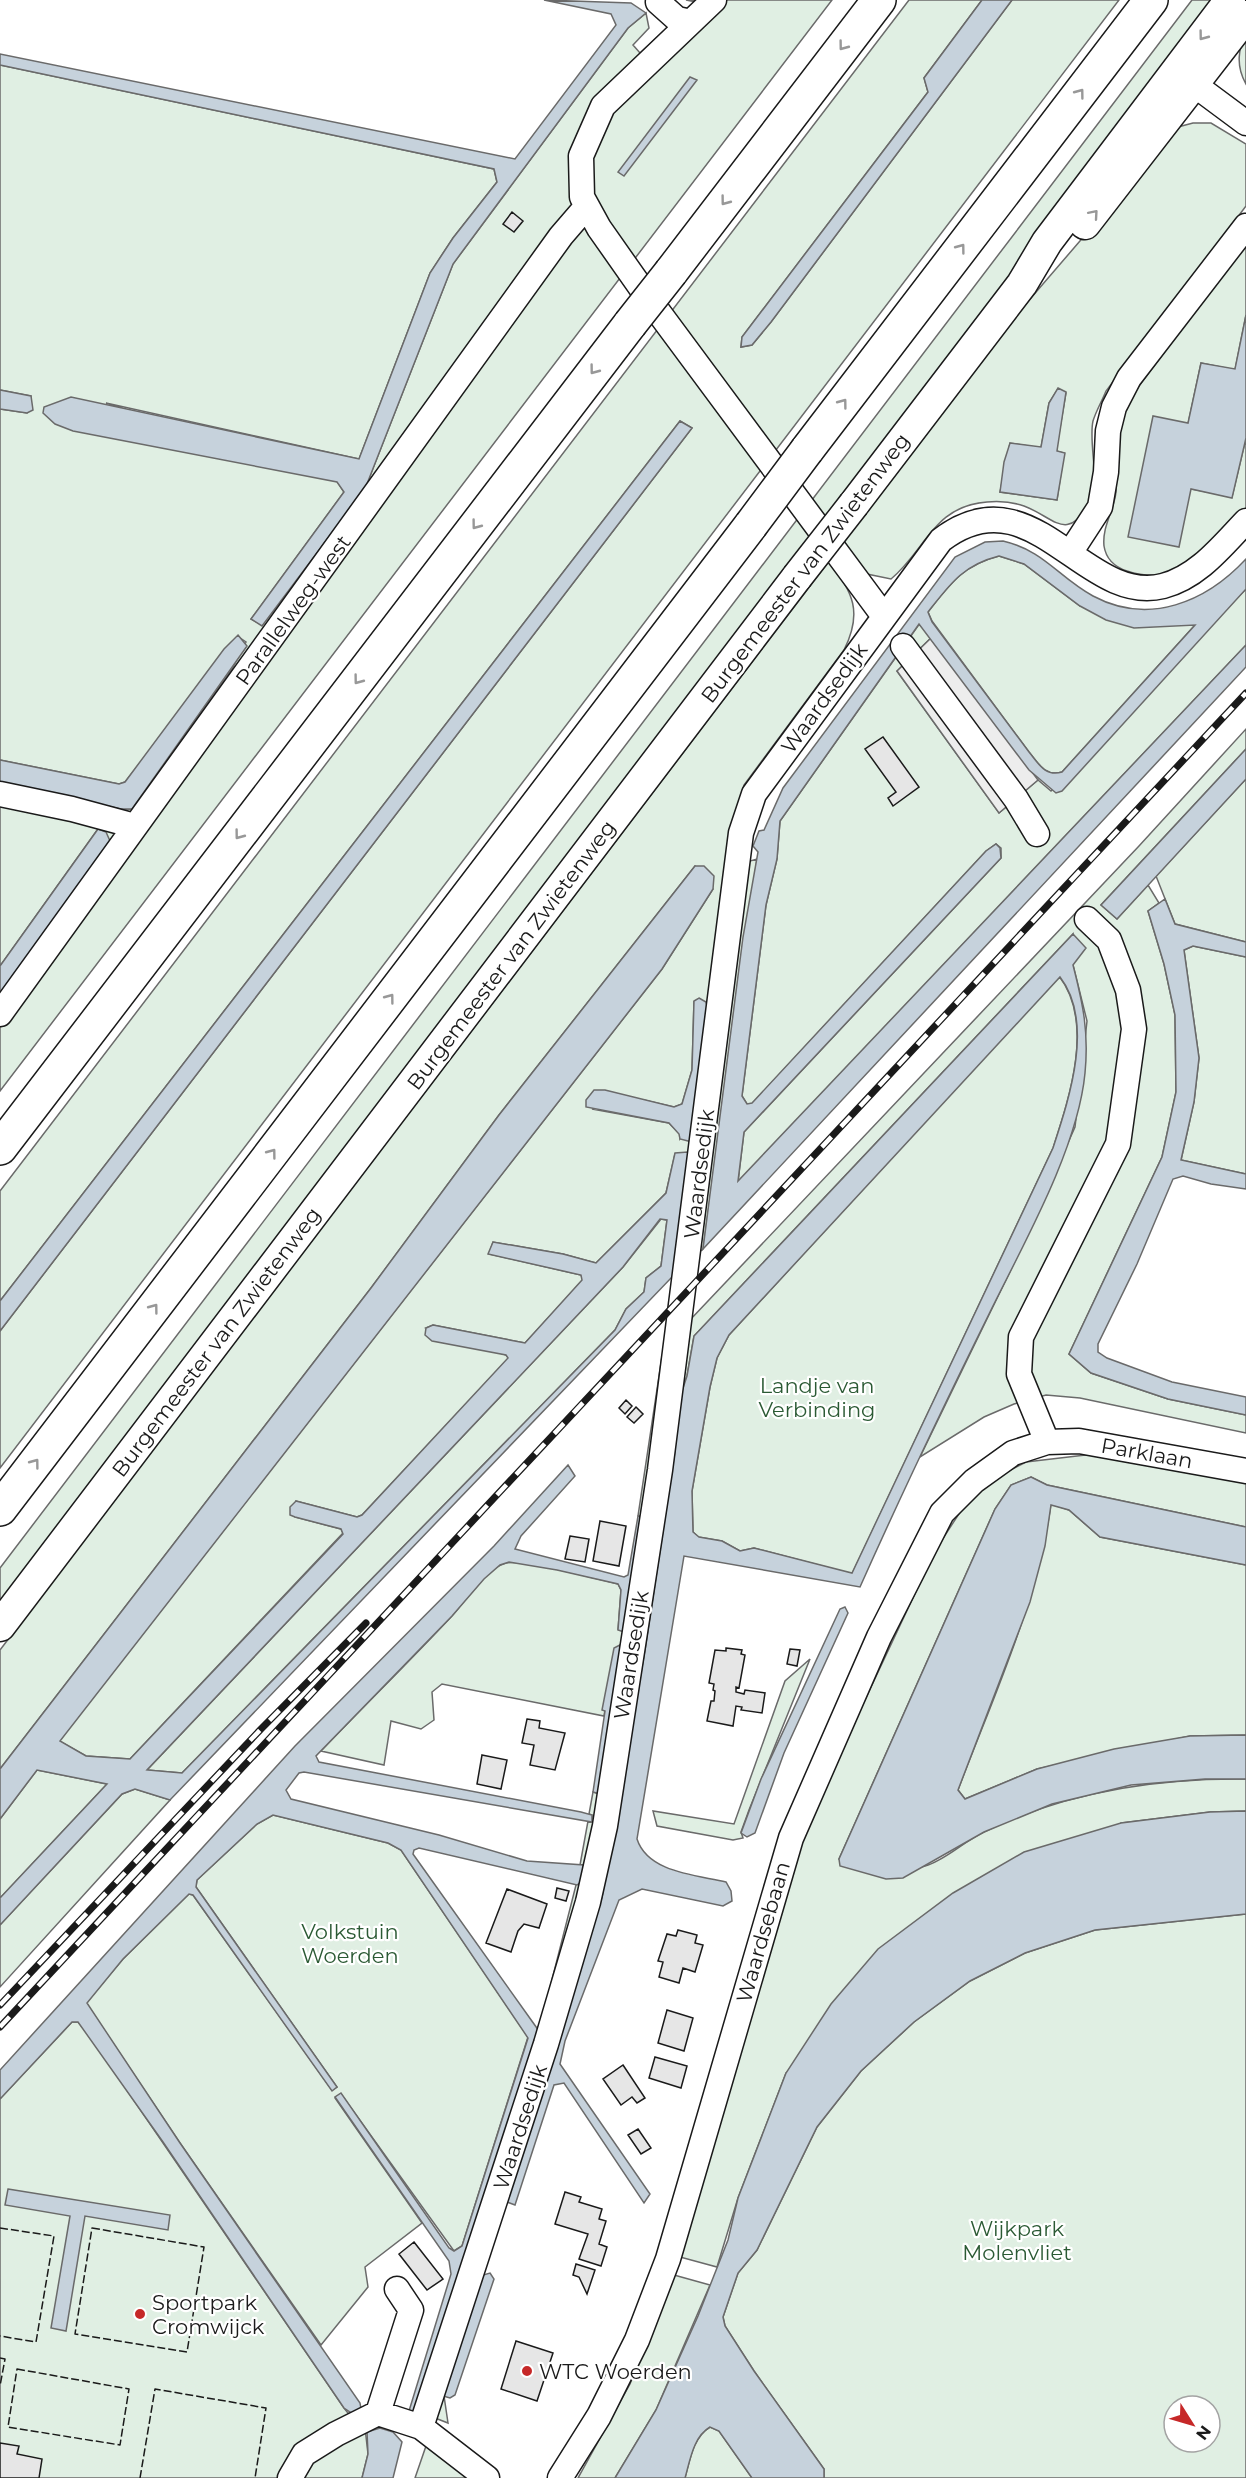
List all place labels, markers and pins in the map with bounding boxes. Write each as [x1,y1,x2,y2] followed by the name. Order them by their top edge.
[152,2290,265,2339] place label: Sportpark Cromwijck
[133,2307,147,2321] marker: Sportpark Cromwijck
[539,2359,692,2384] place label: WTC Woerden
[520,2364,534,2378] marker: WTC Woerden

